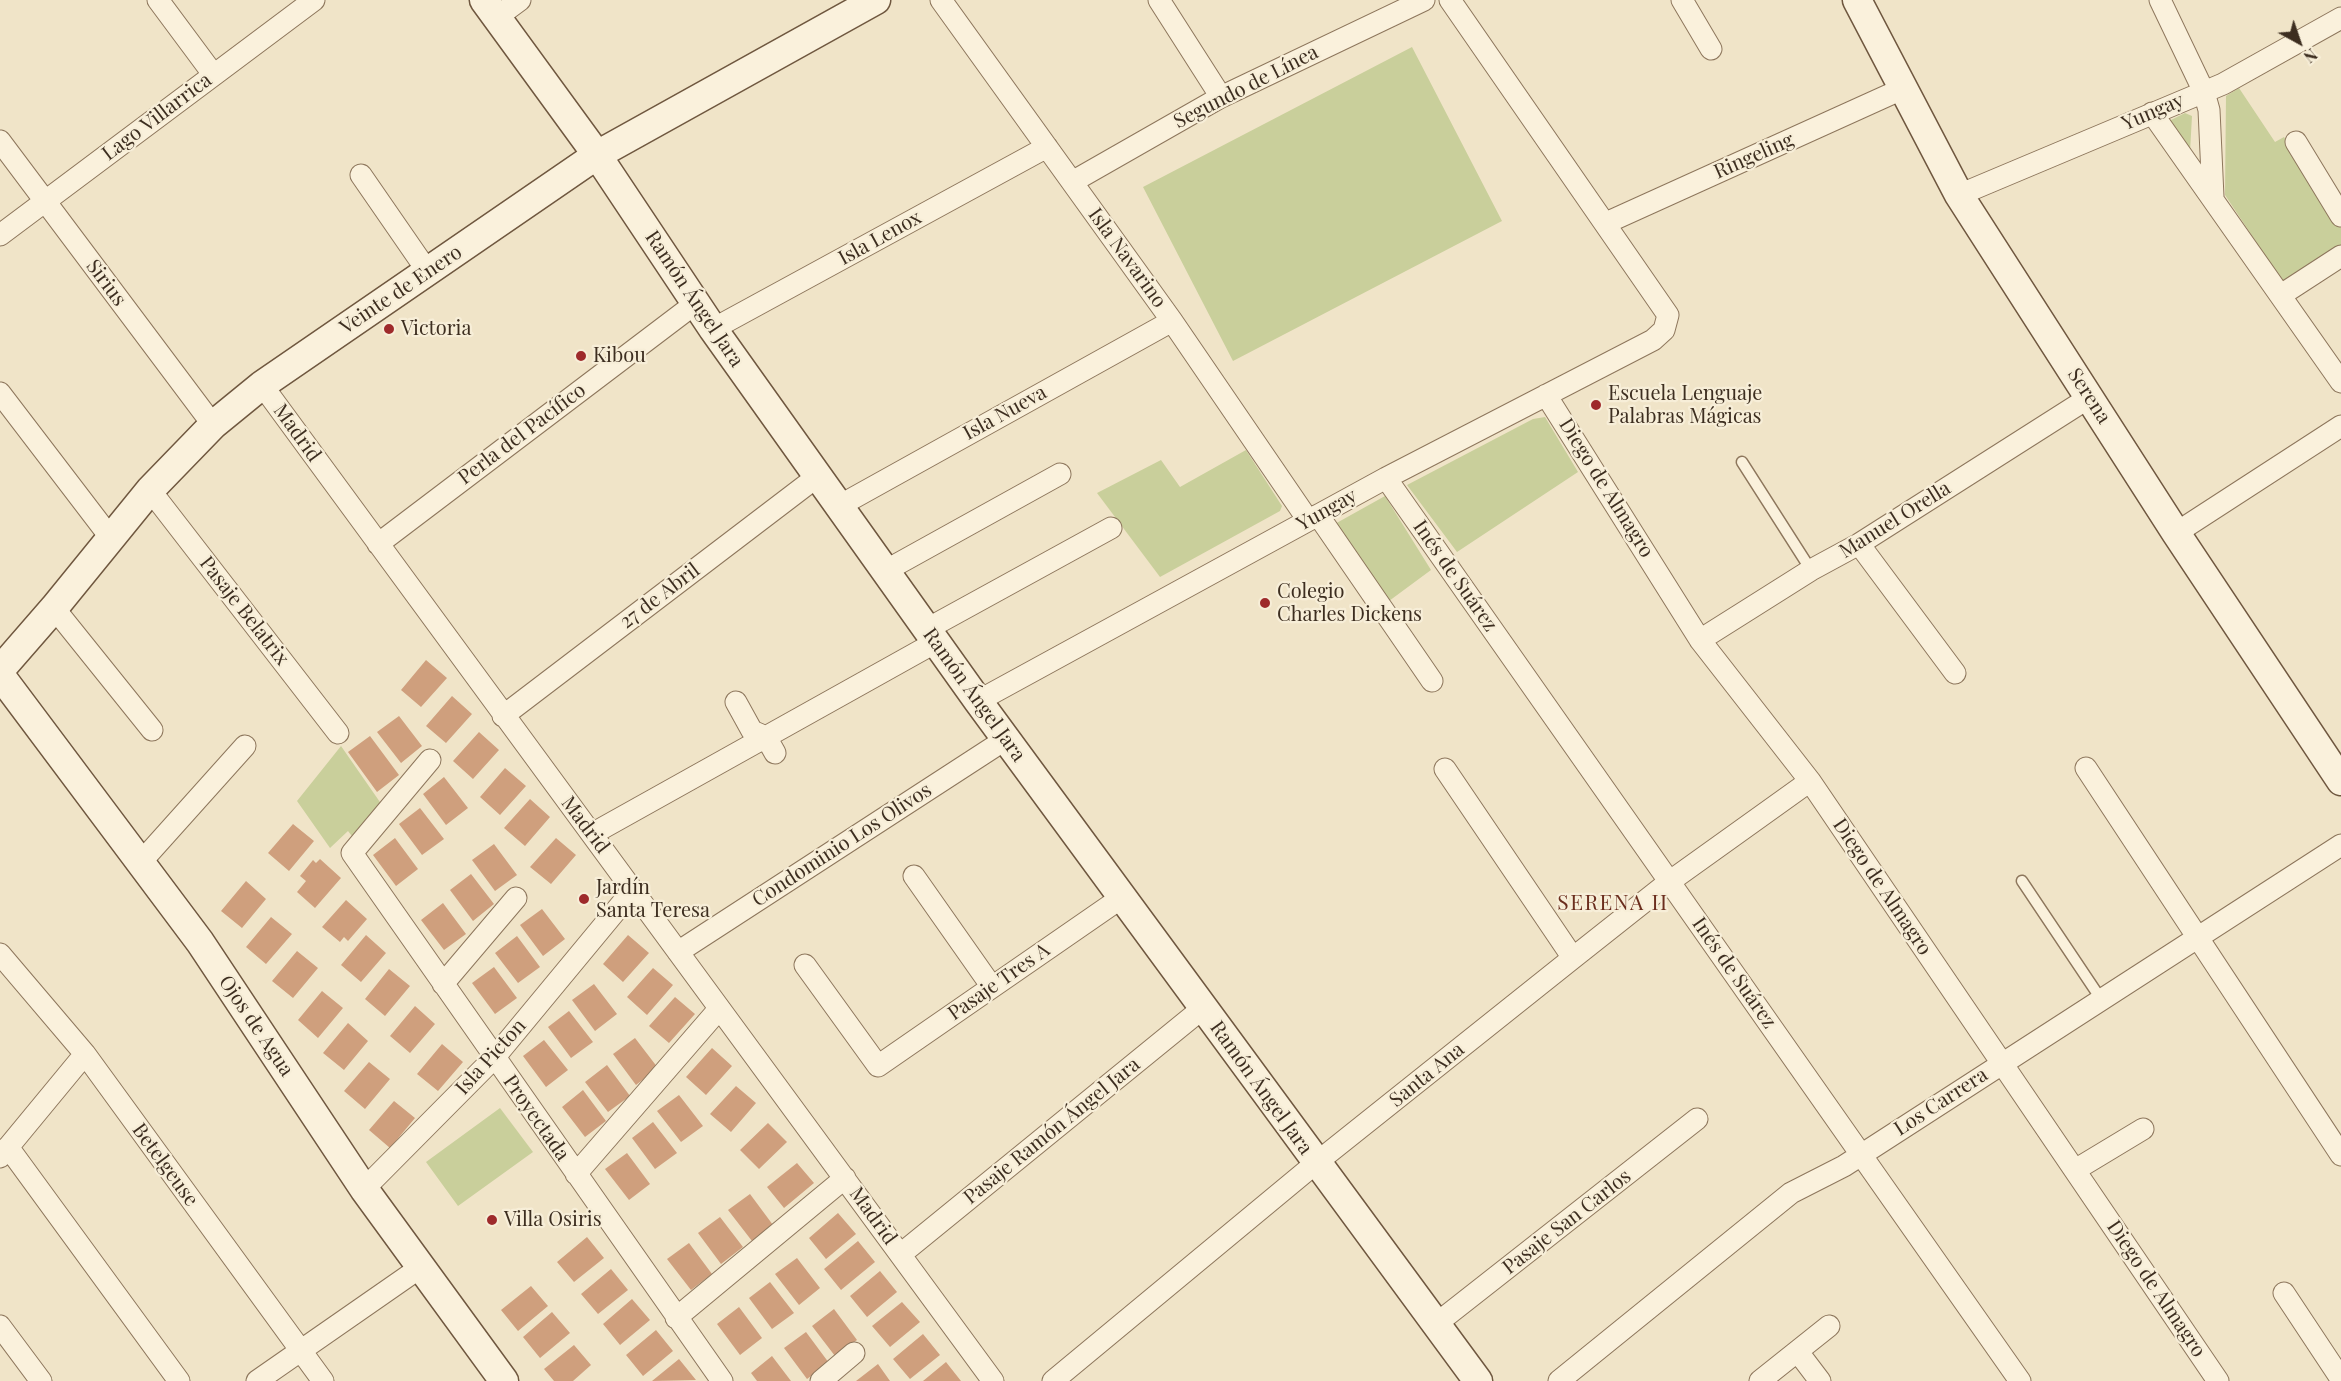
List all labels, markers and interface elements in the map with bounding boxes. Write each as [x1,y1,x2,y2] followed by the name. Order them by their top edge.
[2269,12,2329,72] north arrow
[1170,40,1322,134] street label: Segundo de Línea
[2300,44,2322,68] text: N
[98,68,216,166] street label: Lago Villarrica
[2118,88,2188,136] street label: Yungay
[1710,128,1798,184] street label: Ringeling
[1083,204,1171,312] street label: Isla Navarino
[834,205,926,271] street label: Isla Lenox
[640,226,748,372] street label: Ramón Ángel Jara
[335,240,467,340] street label: Veinte de Enero
[81,255,131,311] street label: Sirius
[401,317,471,341] place label: Victoria
[382,322,396,336] marker: Victoria
[593,344,646,368] place label: Kibou
[574,349,588,363] marker: Kibou
[2062,364,2116,428] street label: Serena
[454,378,590,490] street label: Perla del Pacífico
[959,380,1051,446] street label: Isla Nueva
[1608,382,1762,429] place label: Escuela Lenguaje Palabras Mágicas
[1589,398,1603,412] marker: Escuela Lenguaje Palabras Mágicas
[268,400,326,466] street label: Madrid
[1554,414,1658,562] street label: Diego de Almagro
[1835,476,1955,564] street label: Manuel Orella
[1293,484,1361,536] street label: Yungay
[1408,516,1502,636] street label: Inés de Suárez
[194,552,294,670] street label: Pasaje Belatrix
[615,558,705,634] street label: 27 de Abril
[1277,580,1422,627] place label: Colegio Charles Dickens
[1258,596,1272,610] marker: Colegio Charles Dickens
[918,624,1030,766] street label: Ramón Ángel Jara
[748,778,936,912] street label: Condominio Los Olivos
[556,792,614,858] street label: Madrid
[1827,814,1937,960] street label: Diego de Almagro
[596,876,710,923] place label: Jardín Santa Teresa
[1557,890,1669,916] district label: SERENA II
[577,892,591,906] marker: Jardín Santa Teresa
[1687,913,1781,1033] street label: Inés de Suárez
[944,938,1054,1026] street label: Pasaje Tres A
[213,971,299,1081] street label: Ojos de Agua
[451,1014,531,1100] street label: Isla Picton
[1205,1017,1317,1159] street label: Ramón Ángel Jara
[1385,1038,1469,1112] street label: Santa Ana
[959,1052,1145,1210] street label: Pasaje Ramón Ángel Jara
[1890,1063,1992,1141] street label: Los Carrera
[498,1070,574,1166] street label: Proyectada
[127,1119,203,1211] street label: Betelgeuse
[1498,1164,1636,1280] street label: Pasaje San Carlos
[844,1183,902,1249] street label: Madrid
[504,1208,602,1232] place label: Villa Osiris
[485,1213,499,1227] marker: Villa Osiris
[2101,1216,2211,1362] street label: Diego de Almagro

